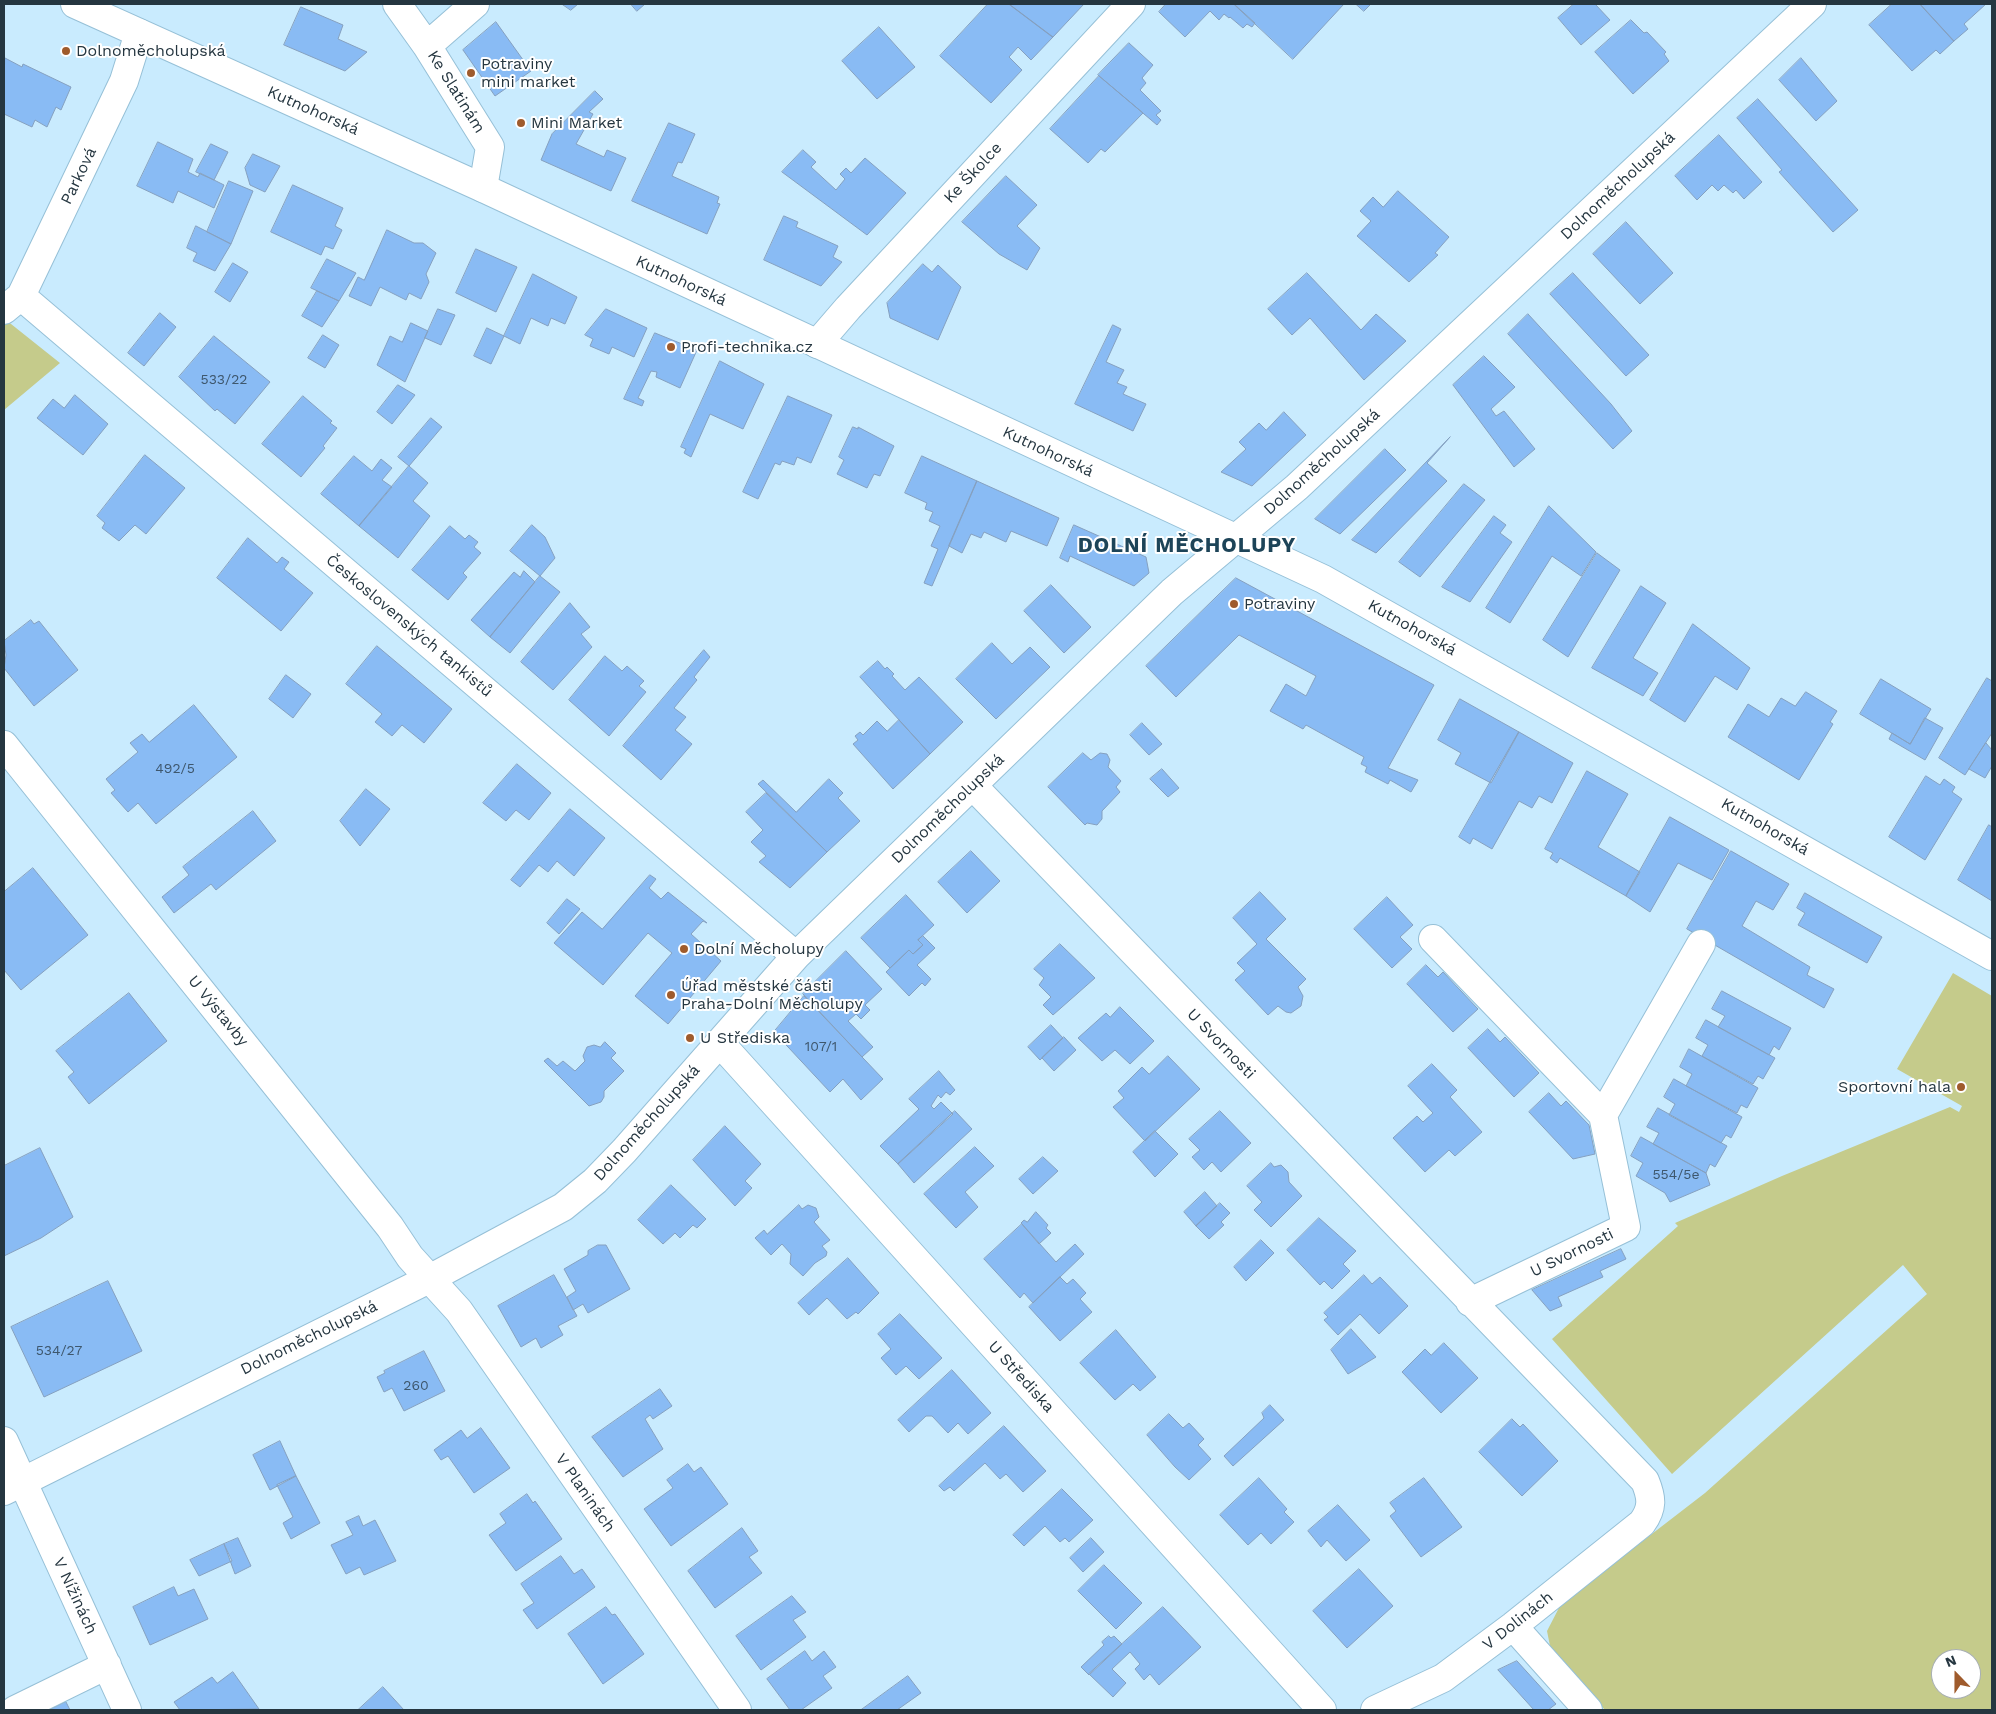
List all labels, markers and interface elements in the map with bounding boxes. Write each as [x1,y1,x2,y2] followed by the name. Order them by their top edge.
[76,41,226,61] place label: Dolnoměcholupská
[60,45,72,57] marker: Dolnoměcholupská
[423,47,489,137] street label: Ke Slatinám
[481,54,575,92] place label: Potraviny mini market
[465,67,477,79] marker: Potraviny mini market
[264,82,362,140] street label: Kutnohorská
[531,113,622,133] place label: Mini Market
[515,117,527,129] marker: Mini Market
[1557,128,1679,244] street label: Dolnoměcholupská
[940,139,1006,207] street label: Ke Školce
[57,144,101,208] street label: Parková
[632,252,730,310] street label: Kutnohorská
[681,337,813,357] place label: Profi-technika.cz
[665,341,677,353] marker: Profi-technika.cz
[201,372,247,388] house number: 533/22
[1260,405,1384,519] street label: Dolnoměcholupská
[999,423,1097,481] street label: Kutnohorská
[1076,533,1298,559] district label: DOLNÍ MĚCHOLUPY
[322,551,496,701] street label: Československých tankistů
[1244,594,1315,614] place label: Potraviny
[1364,596,1460,660] street label: Kutnohorská
[1228,598,1240,610] marker: Potraviny
[887,750,1009,868] street label: Dolnoměcholupská
[155,761,195,777] house number: 492/5
[1718,794,1812,860] street label: Kutnohorská
[694,939,824,959] place label: Dolní Měcholupy
[678,943,690,955] marker: Dolní Měcholupy
[184,972,252,1050] street label: U Výstavby
[681,976,863,1014] place label: Úřad městské části Praha-Dolní Měcholupy
[665,989,677,1001] marker: Úřad městské části Praha-Dolní Měcholupy
[1183,1005,1259,1083] street label: U Svornosti
[700,1028,790,1048] place label: U Střediska
[684,1032,696,1044] marker: U Střediska
[805,1039,837,1055] house number: 107/1
[590,1061,704,1185] street label: Dolnoměcholupská
[1838,1077,1951,1097] place label: Sportovní hala
[1955,1081,1967,1093] marker: Sportovní hala
[1652,1167,1700,1183] house number: 554/5e
[1527,1225,1617,1281] street label: U Svornosti
[238,1297,380,1379] street label: Dolnoměcholupská
[984,1337,1058,1417] street label: U Střediska
[36,1343,82,1359] house number: 534/27
[403,1378,429,1394] house number: 260
[551,1450,619,1536] street label: V Planinách
[49,1555,101,1637] street label: V Nížinách
[1479,1588,1557,1654] street label: V Dolinách
[1931,1649,1981,1699] north arrow
[1943,1652,1959,1670] text: N

